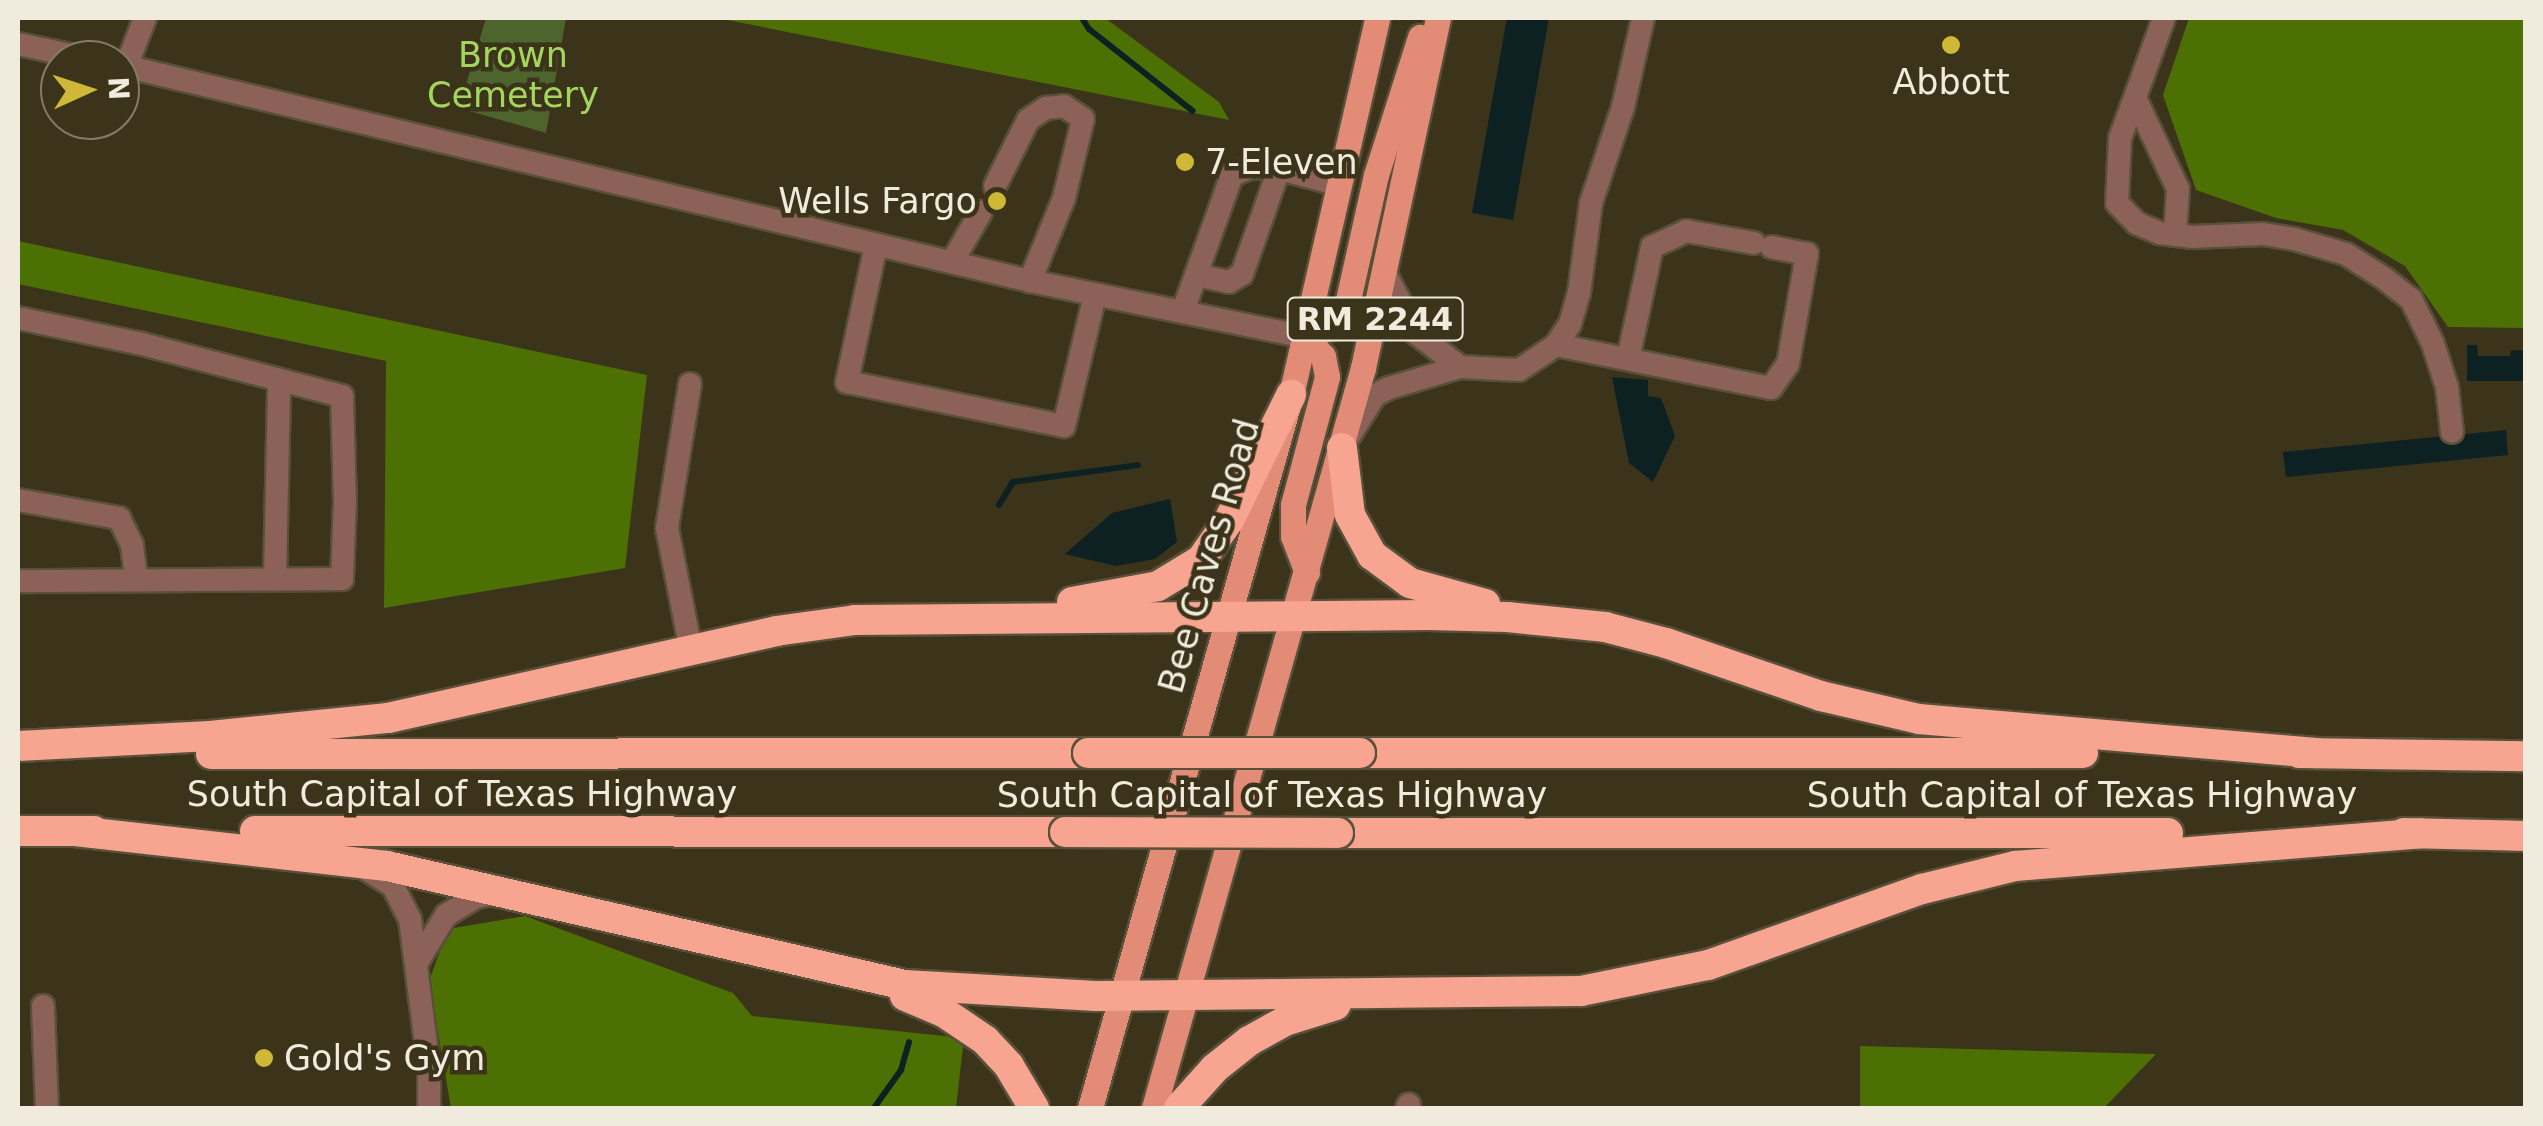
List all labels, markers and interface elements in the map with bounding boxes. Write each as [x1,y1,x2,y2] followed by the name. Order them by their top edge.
[427,34,599,116] park label: Brown Cemetery
[1940,34,1962,56] marker: Abbott
[40,40,140,140] north arrow
[1892,61,2010,103] place label: Abbott
[101,76,136,101] text: N
[1205,141,1358,183] place label: 7-Eleven
[1174,151,1196,173] marker: 7-Eleven
[778,180,977,222] place label: Wells Fargo
[986,190,1008,212] marker: Wells Fargo
[1285,292,1465,346] road number: RM 2244
[1150,414,1268,698] street label: Bee Caves Road
[187,773,737,815] street label: South Capital of Texas Highway
[997,774,1547,816] street label: South Capital of Texas Highway
[1807,774,2357,816] street label: South Capital of Texas Highway
[284,1037,485,1079] place label: Gold's Gym
[253,1047,275,1069] marker: Gold's Gym

